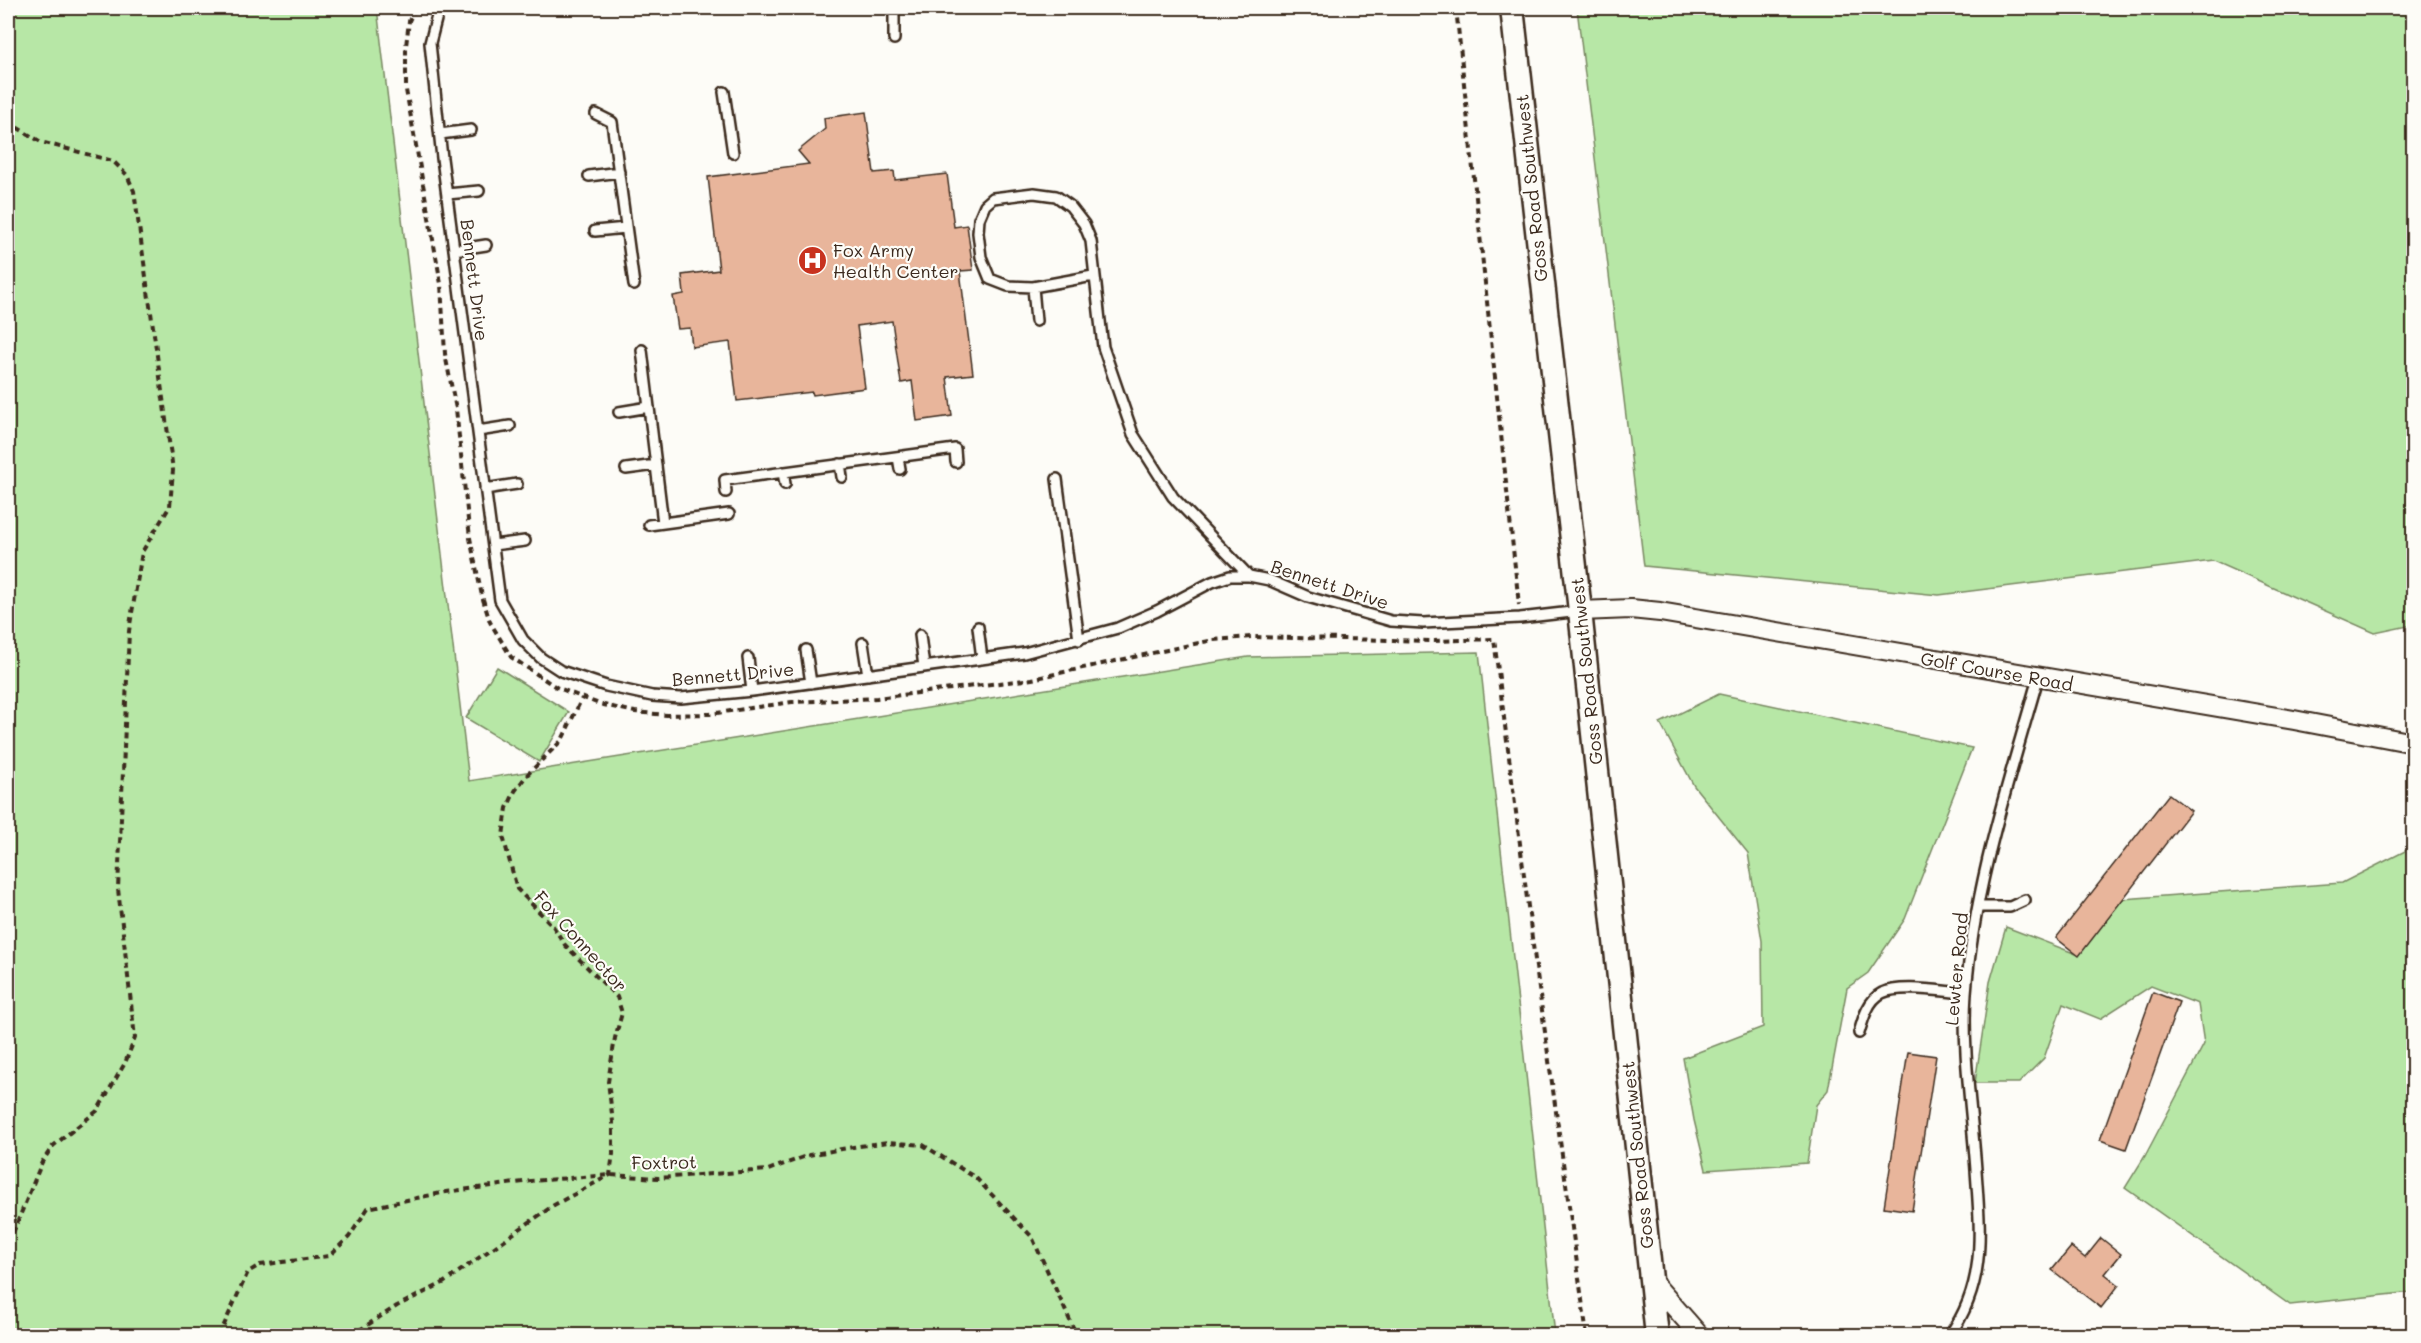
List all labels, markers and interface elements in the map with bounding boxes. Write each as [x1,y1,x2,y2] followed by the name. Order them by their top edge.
[1509,93,1553,283] street label: Goss Road Southwest
[456,218,494,342] street label: Bennett Drive
[833,238,959,283] place label: Fox Army Health Center
[796,244,828,276] hospital icon: Fox Army Health Center
[1268,554,1392,614] street label: Bennett Drive
[1564,576,1608,766] street label: Goss Road Southwest
[1919,646,2075,696] street label: Golf Course Road
[671,657,795,691] street label: Bennett Drive
[529,885,633,997] street label: Fox Connector
[1939,912,1973,1026] street label: Lewter Road
[1615,1060,1659,1250] street label: Goss Road Southwest
[631,1149,697,1175] street label: Foxtrot

